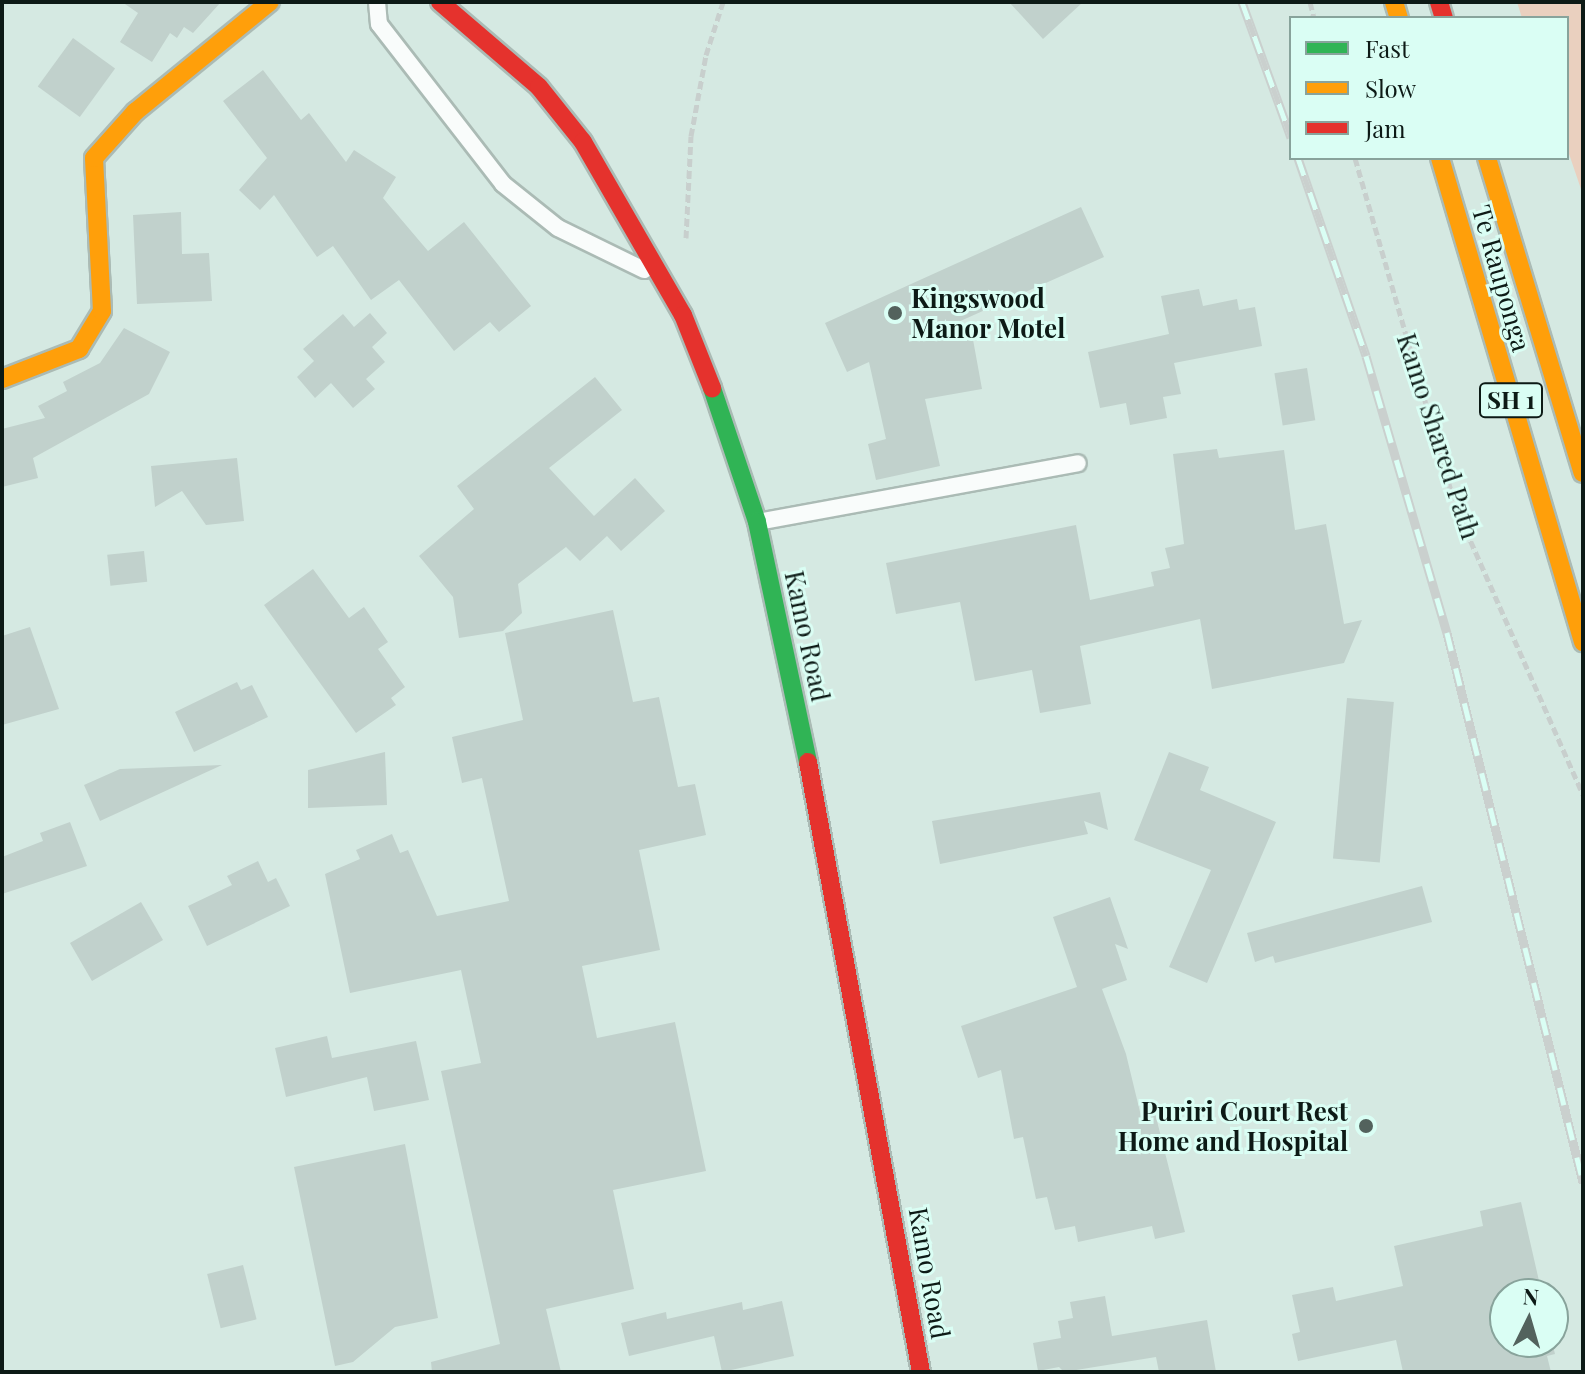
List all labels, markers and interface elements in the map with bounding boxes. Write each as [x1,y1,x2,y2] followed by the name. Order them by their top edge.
[1289,16,1569,160] legend
[1365,32,1410,64] text: Fast
[1365,72,1416,104] text: Slow
[1365,112,1406,144] text: Jam
[1466,201,1538,355] street label: Te Rauponga
[911,282,1066,344] place label: Kingswood Manor Motel
[886,304,904,322] marker: Kingswood Manor Motel
[1391,329,1487,543] street label: Kamo Shared Path
[1479,380,1543,420] road number: SH 1
[779,568,837,704] street label: Kamo Road
[1118,1095,1348,1156] place label: Puriri Court Rest Home and Hospital
[1355,1115,1377,1137] marker: Puriri Court Rest Home and Hospital
[903,1205,957,1341] street label: Kamo Road
[1489,1278,1569,1358] north arrow
[1522,1280,1540,1312] text: N

